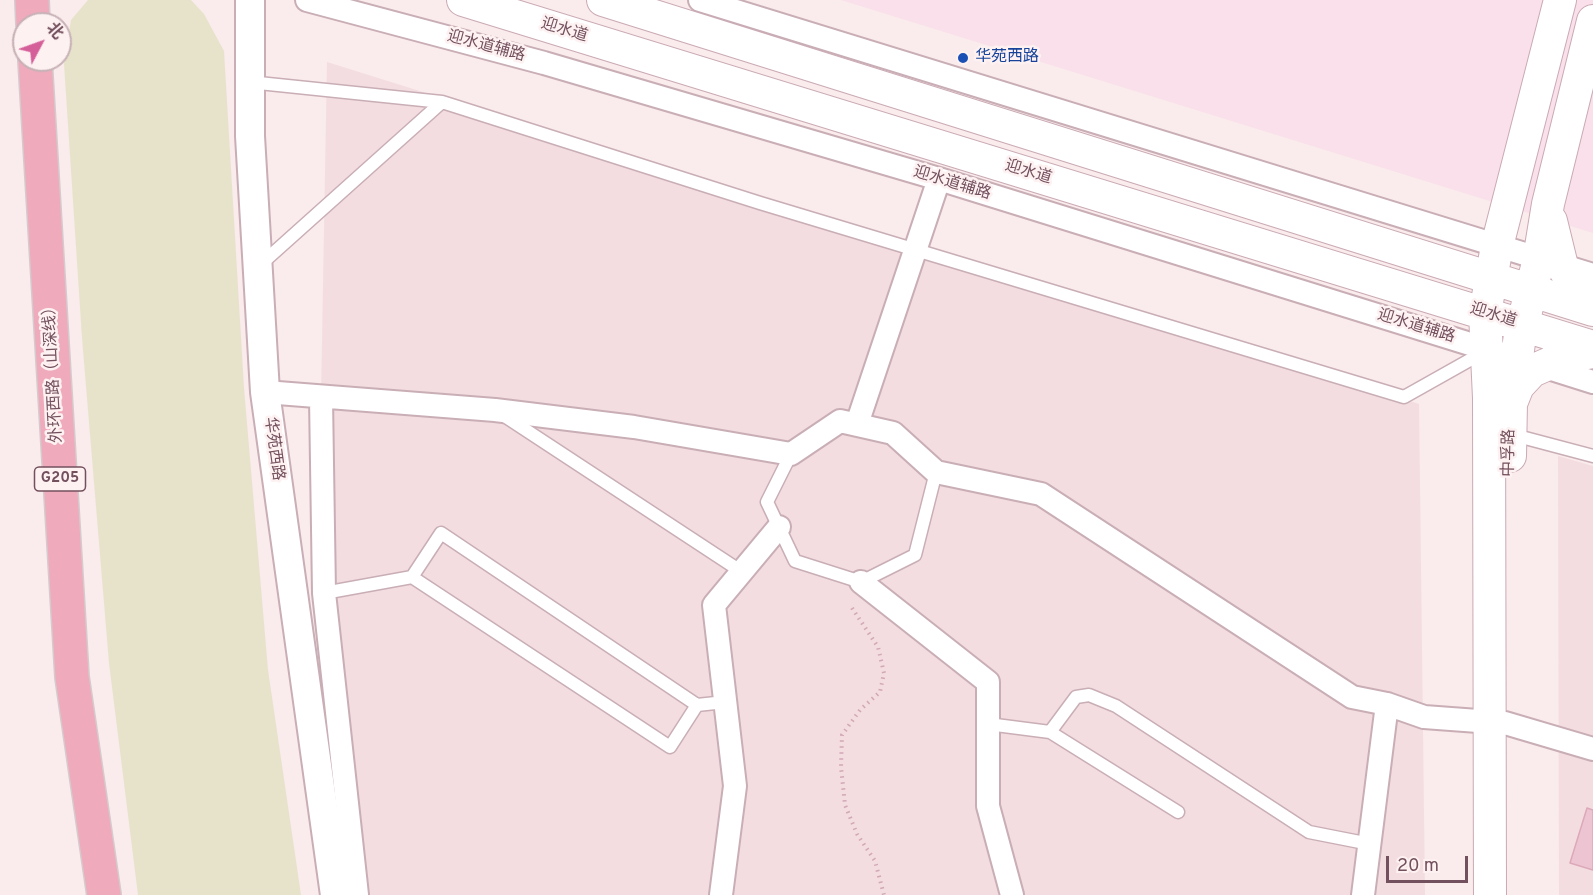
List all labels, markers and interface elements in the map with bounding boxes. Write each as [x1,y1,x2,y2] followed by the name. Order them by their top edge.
[12,12,72,72] north arrow
[538,15,590,47] street label: 迎水道
[41,19,67,44] text: 北
[445,27,527,67] street label: 迎水道辅路
[975,48,1039,68] place label: 华苑西路
[956,51,970,65] marker: 华苑西路
[1002,157,1054,189] street label: 迎水道
[911,163,993,205] street label: 迎水道辅路
[41,299,67,443] street label: 外环西路（山深线）
[1467,300,1519,332] street label: 迎水道
[1375,306,1457,348] street label: 迎水道辅路
[259,416,287,482] street label: 华苑西路
[1500,429,1520,477] street label: 中孚路
[34,467,86,491] road number: G205
[1389,844,1472,882] scale bar
[1397,855,1439,878] text: 20 m

